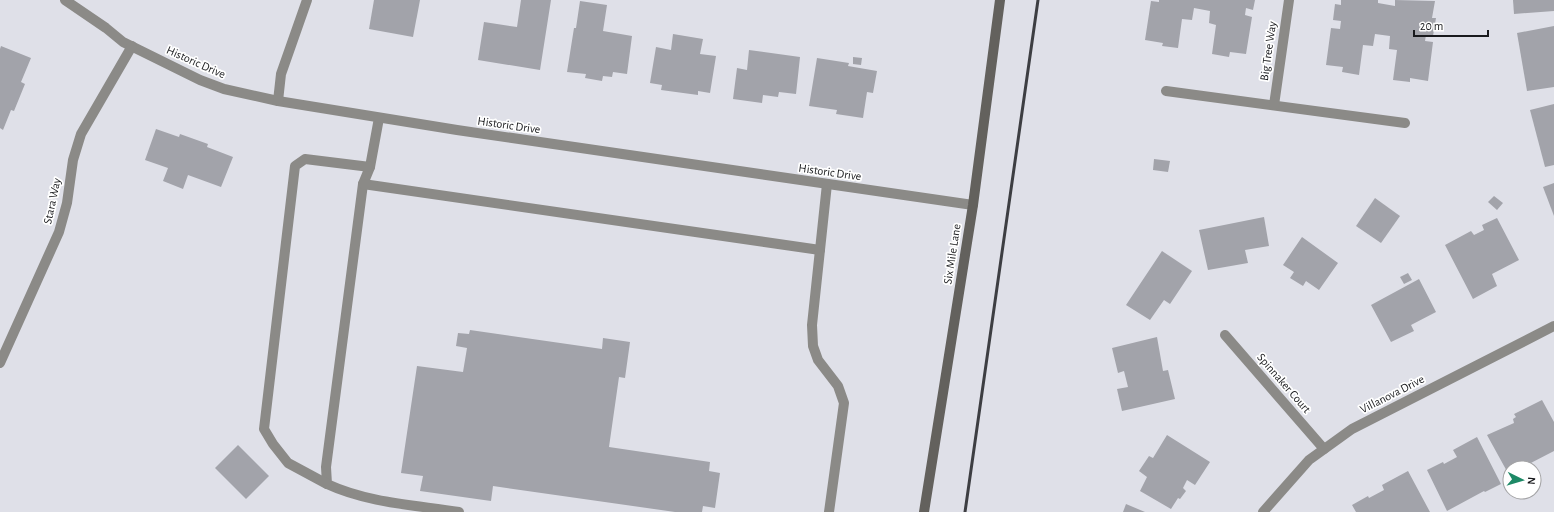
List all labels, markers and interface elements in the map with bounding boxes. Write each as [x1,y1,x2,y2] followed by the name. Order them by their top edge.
[1414,12,1488,38] scale bar
[1420,20,1443,32] text: 20 m
[1258,21,1279,82] street label: Big Tree Way
[165,44,227,80] street label: Historic Drive
[477,115,541,135] street label: Historic Drive
[798,162,862,182] street label: Historic Drive
[41,177,64,225] street label: Stara Way
[941,223,963,285] street label: Six Mile Lane
[1255,351,1313,415] street label: Spinnaker Court
[1358,373,1426,415] street label: Villanova Drive
[1502,460,1542,500] north arrow
[1526,477,1537,485] text: N

